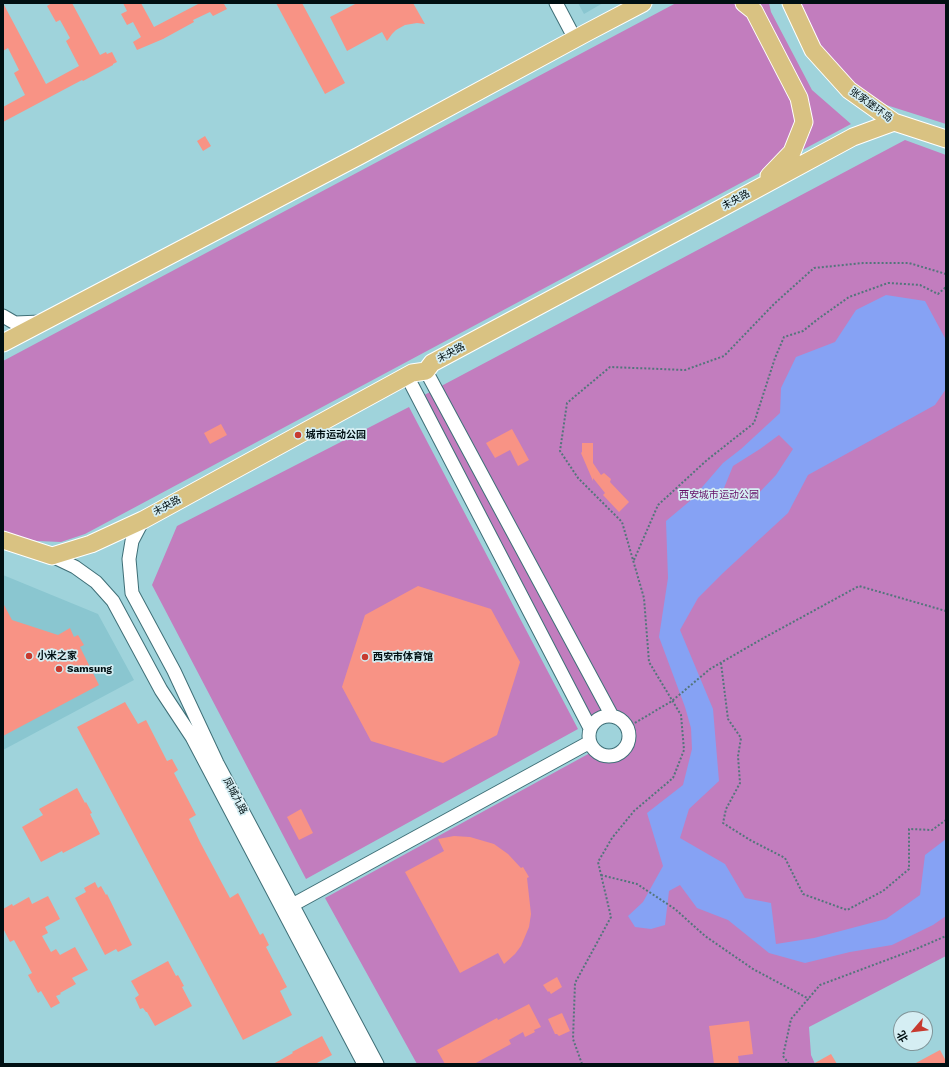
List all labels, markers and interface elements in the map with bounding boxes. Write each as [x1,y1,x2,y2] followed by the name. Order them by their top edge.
[847,85,895,125] street label: 张家堡环岛
[720,187,752,213] street label: 未央路
[435,341,467,365] street label: 未央路
[306,429,366,441] place label: 城市运动公园
[293,430,303,440] marker: 城市运动公园
[679,489,759,501] park label: 西安城市运动公园
[151,494,183,518] street label: 未央路
[37,650,77,662] place label: 小米之家
[24,651,34,661] marker: 小米之家
[373,651,433,663] place label: 西安市体育馆
[360,652,370,662] marker: 西安市体育馆
[67,663,112,675] place label: Samsung
[54,664,64,674] marker: Samsung
[220,776,250,816] street label: 凤城九路
[893,1011,933,1051] north arrow
[895,1028,911,1044] text: 北

